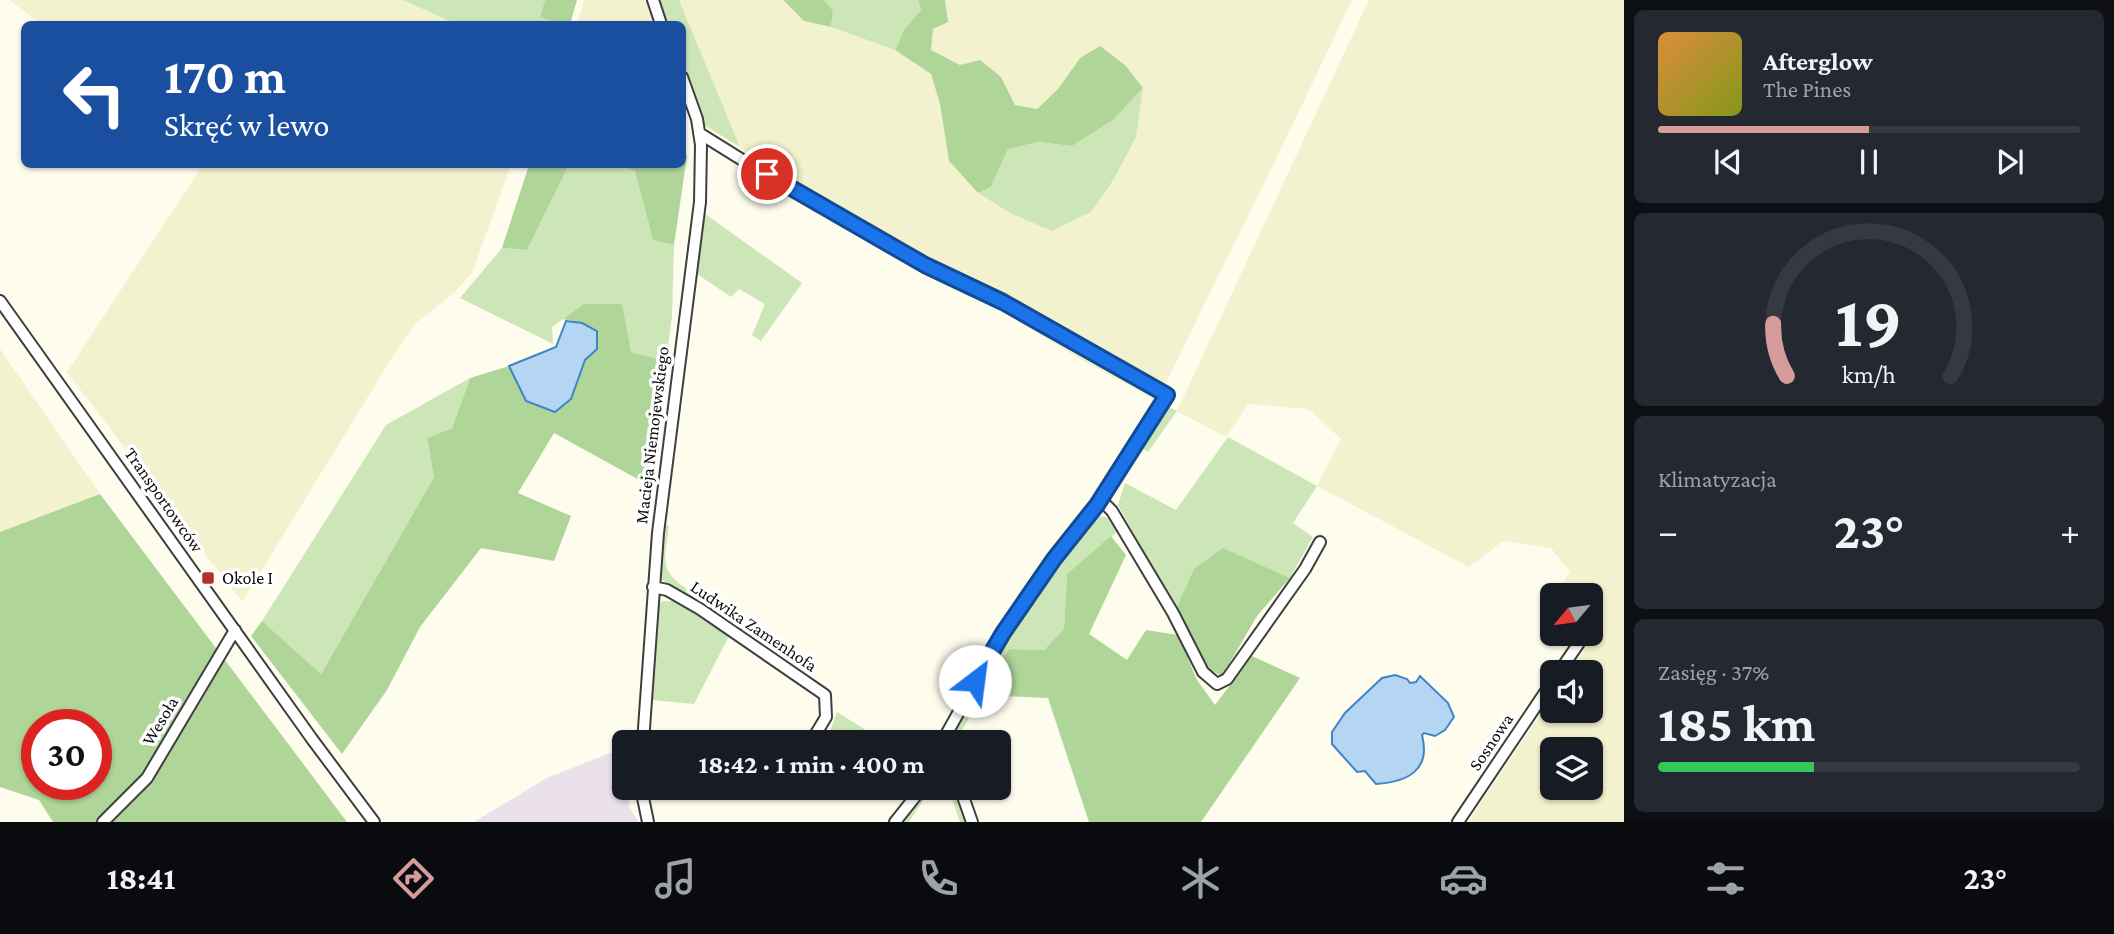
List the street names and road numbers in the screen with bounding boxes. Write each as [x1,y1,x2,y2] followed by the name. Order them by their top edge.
[631,345,674,525] street label: Macieja Niemojewskiego
[121,444,208,557] street label: Transportowców
[687,576,821,676] street label: Ludwika Zamenhofa
[138,693,182,749] street label: Wesoła
[1465,710,1517,774] street label: Sosnowa

